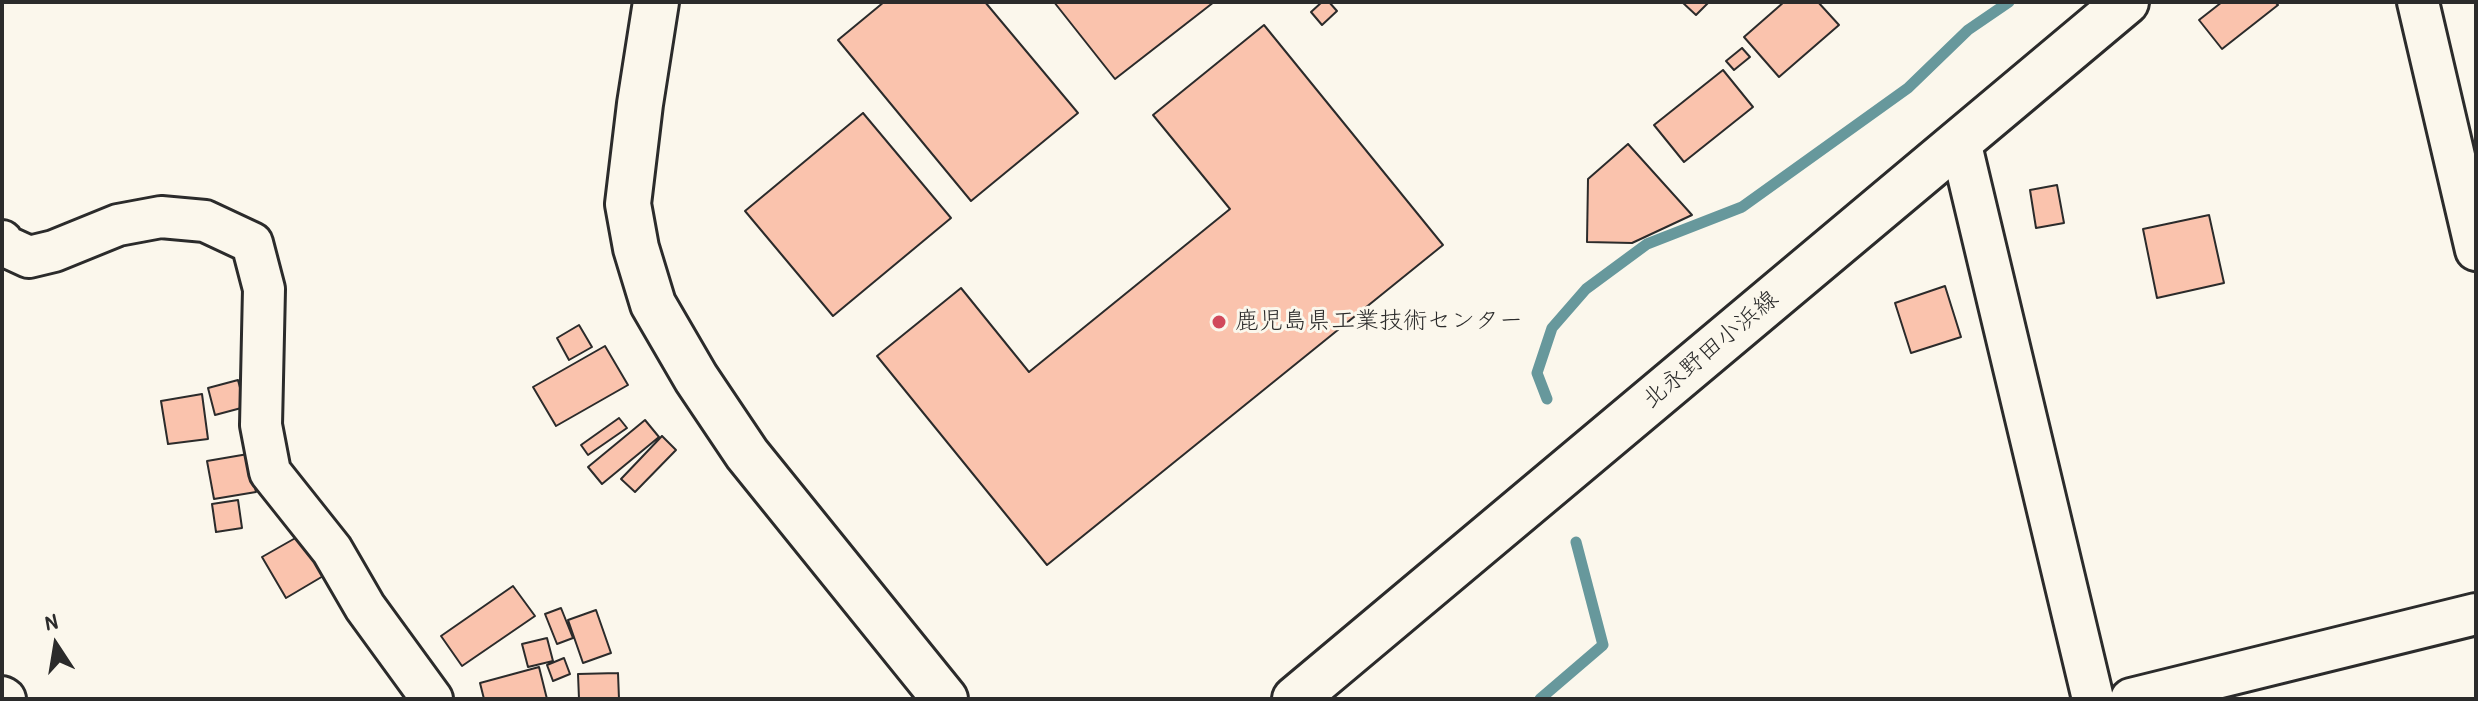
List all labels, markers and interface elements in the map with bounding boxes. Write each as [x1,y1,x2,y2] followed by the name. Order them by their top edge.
[1637,285,1785,415] street label: 北永野田小浜線
[1235,308,1523,336] place label: 鹿児島県工業技術センター
[1210,313,1228,331] marker: 鹿児島県工業技術センター
[16,605,96,685] north arrow
[42,606,60,637] text: N

